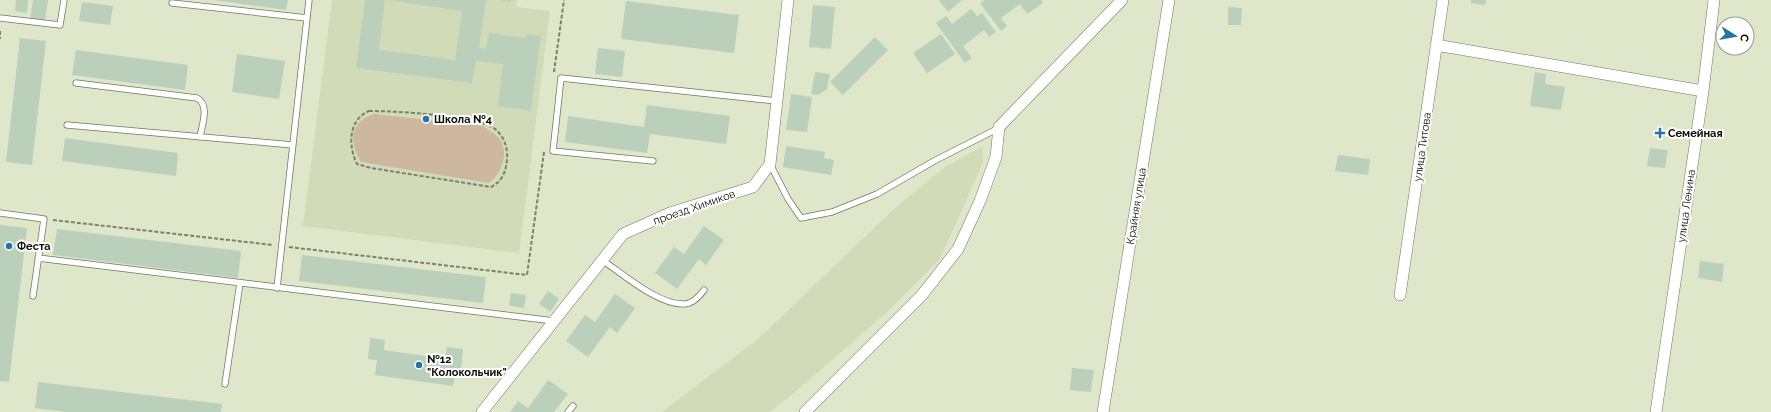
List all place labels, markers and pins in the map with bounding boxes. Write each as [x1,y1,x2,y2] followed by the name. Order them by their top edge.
[434,113,492,126] place label: Школа №4
[421,114,431,124] marker: Школа №4
[1668,127,1723,140] place label: Семейная
[1655,128,1665,138] marker: Семейная
[17,240,51,253] place label: Феста
[4,241,14,251] marker: Феста
[427,353,507,379] place label: №12 "Колокольчик"
[414,360,424,370] marker: №12 "Колокольчик"

